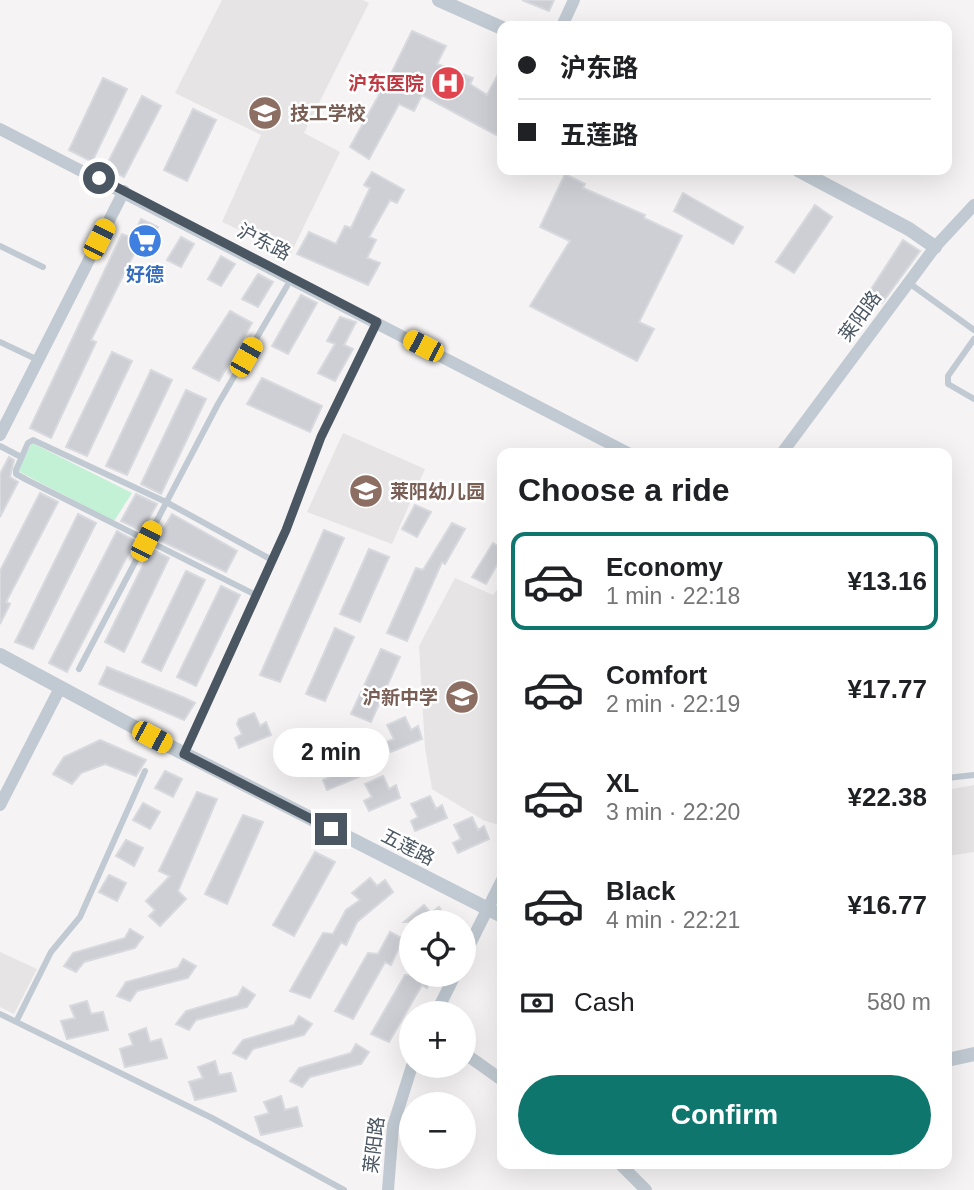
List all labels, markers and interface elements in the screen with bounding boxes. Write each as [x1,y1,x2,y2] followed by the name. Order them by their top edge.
[560,53,638,83] text: 沪东路
[429,64,467,102] hospital icon: 沪东医院
[348,73,424,94] place label: 沪东医院
[246,94,284,132] school or university icon: 技工学校
[290,103,366,124] place label: 技工学校
[560,120,638,150] text: 五莲路
[83,162,115,194] route start
[81,216,118,262] car
[234,220,294,264] street label: 沪东路
[126,222,164,260] supermarket icon: 好德
[126,264,164,285] place label: 好德
[835,287,885,345] street label: 莱阳路
[400,327,447,365] car
[227,334,266,380] car
[347,472,385,510] school or university icon: 莱阳幼儿园
[518,472,730,508] text: Choose a ride
[390,481,485,502] place label: 莱阳幼儿园
[128,518,165,564] car
[522,550,585,613] icon: car
[606,552,723,582] text: Economy
[847,566,927,596] text: ¥13.16
[606,583,740,609] text: 1 min · 22:18
[522,658,585,721] icon: car
[606,660,707,690] text: Comfort
[847,674,927,704] text: ¥17.77
[443,678,481,716] school or university icon: 沪新中学
[362,687,438,708] place label: 沪新中学
[606,691,740,717] text: 2 min · 22:19
[129,718,176,756] car
[273,728,389,776] callout: 2 min
[301,739,361,765] text: 2 min
[522,766,585,829] icon: car
[606,768,639,798] text: XL
[847,782,927,812] text: ¥22.38
[606,799,740,825] text: 3 min · 22:20
[315,813,347,845] route end
[378,825,438,869] street label: 五莲路
[522,874,585,937] icon: car
[606,876,675,906] text: Black
[847,890,927,920] text: ¥16.77
[606,907,740,933] text: 4 min · 22:21
[399,910,476,1169] map controls
[399,910,476,987] button: locate
[518,984,556,1022] icon: cash
[574,987,635,1017] text: Cash
[867,989,931,1015] text: 580 m
[399,1001,476,1078] button: +
[518,1075,931,1155] button: Confirm
[399,1092,476,1169] button: −
[360,1115,388,1175] street label: 莱阳路

